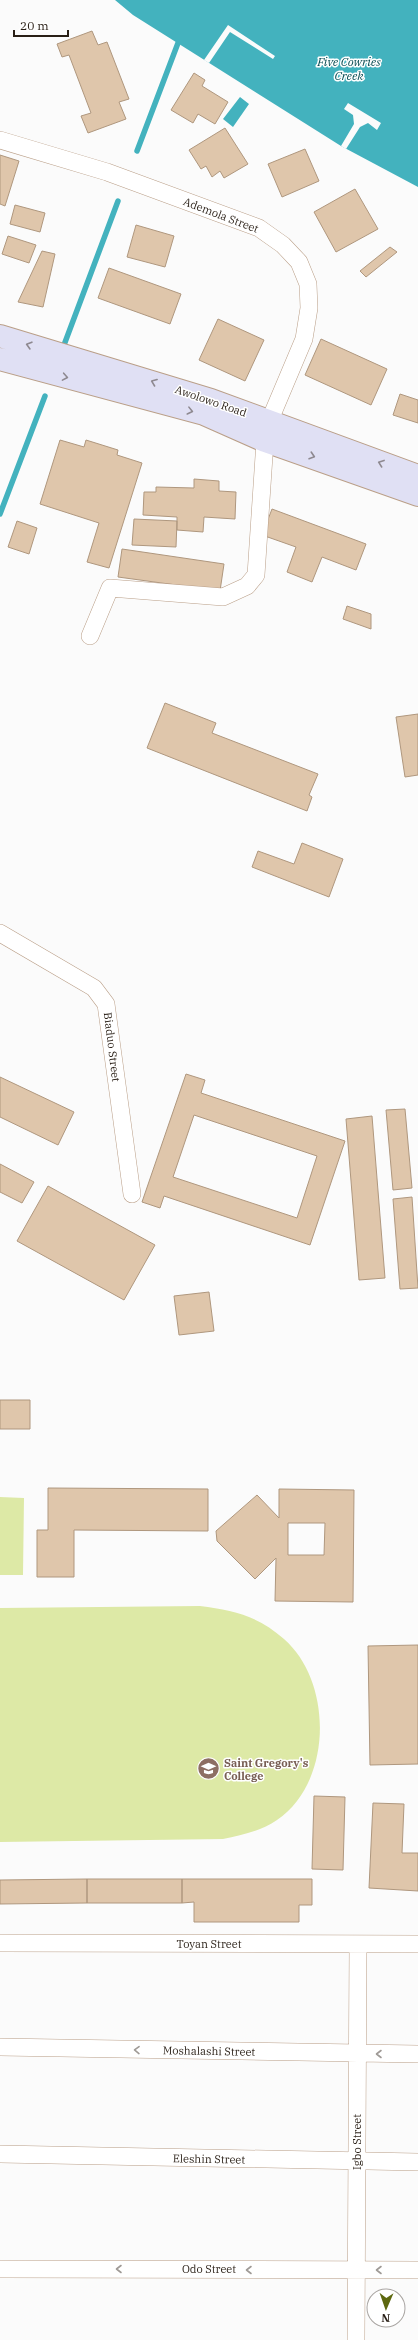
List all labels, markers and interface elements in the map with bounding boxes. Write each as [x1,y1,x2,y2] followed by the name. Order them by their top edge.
[14,12,68,38] scale bar
[20,18,49,33] text: 20 m
[316,54,381,83] water label: Five Cowries Creek
[181,194,261,236] street label: Ademola Street
[26,341,32,349] one-way arrow
[62,372,68,380] one-way arrow
[150,378,157,386] one-way arrow
[173,382,249,420] street label: Awolowo Road
[186,406,193,415] one-way arrow
[308,451,315,460] one-way arrow
[378,459,385,467] one-way arrow
[101,1011,123,1083] street label: Biaduo Street
[196,1756,222,1782] school or university icon: Saint Gregory's College
[224,1756,309,1783] place label: Saint Gregory's College
[176,1937,242,1951] street label: Toyan Street
[163,2043,255,2059] street label: Moshalashi Street
[134,2045,140,2054] one-way arrow
[376,2050,382,2058] one-way arrow
[350,2114,364,2170] street label: Igbo Street
[173,2151,245,2167] street label: Eleshin Street
[182,2262,236,2276] street label: Odo Street
[116,2265,122,2273] one-way arrow
[246,2266,252,2274] one-way arrow
[376,2266,382,2274] one-way arrow
[366,2288,406,2328] north arrow
[381,2311,390,2325] text: N

